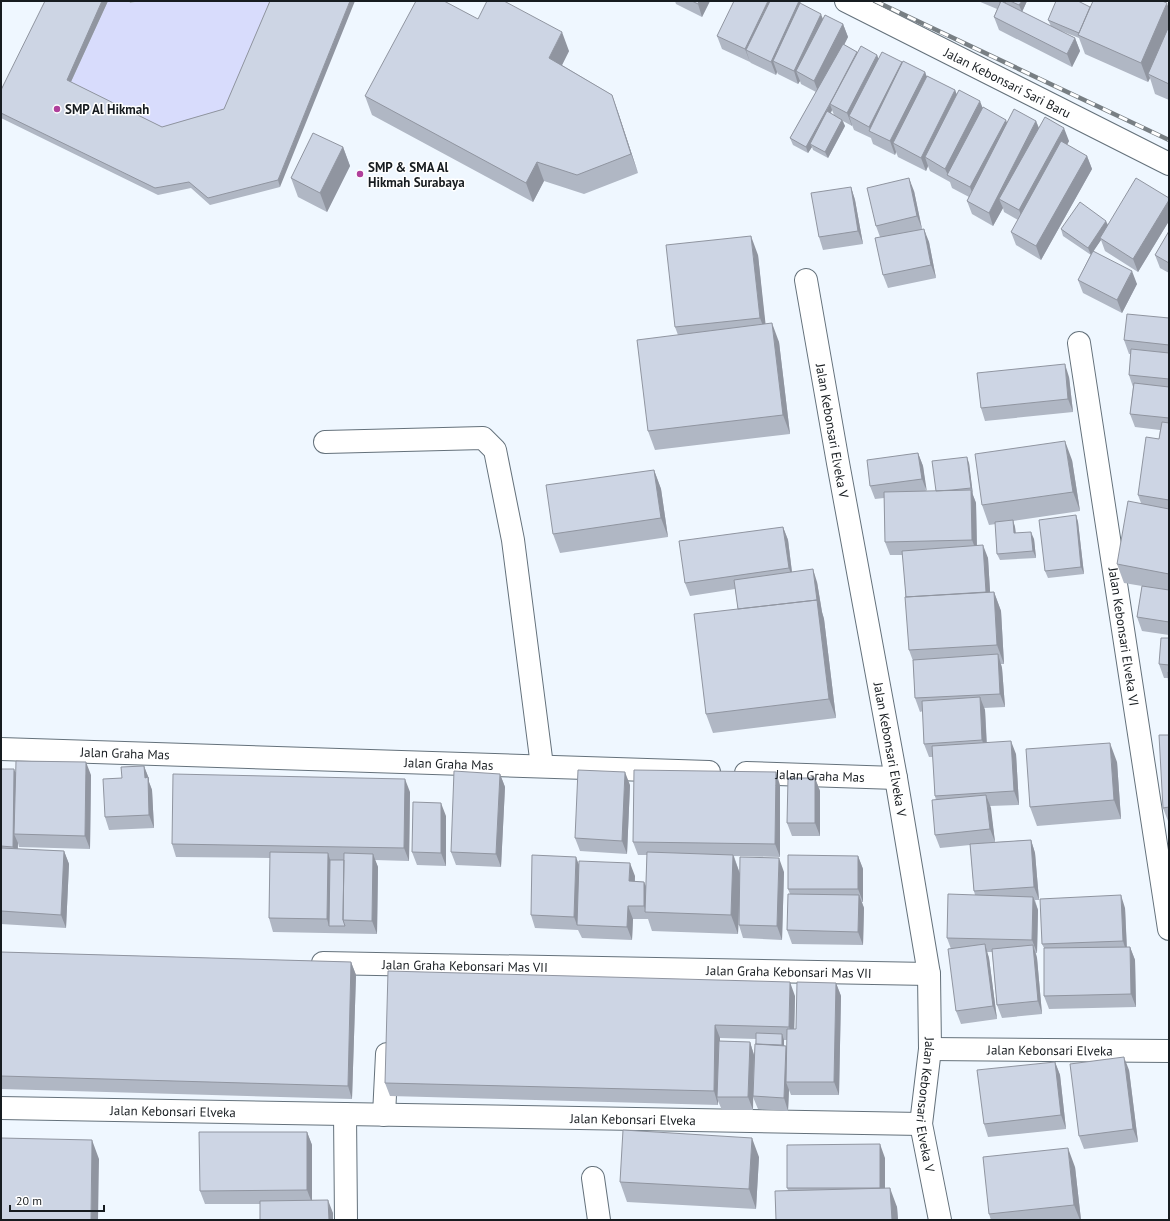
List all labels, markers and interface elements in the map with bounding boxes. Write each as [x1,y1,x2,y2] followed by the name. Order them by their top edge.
[940,43,1074,122] street label: Jalan Kebonsari Sari Baru
[65,101,149,118] place label: SMP Al Hikmah
[52,104,62,114] marker: SMP Al Hikmah
[368,159,465,191] place label: SMP & SMA Al Hikmah Surabaya
[355,169,365,179] marker: SMP & SMA Al Hikmah Surabaya
[812,361,852,500] street label: Jalan Kebonsari Elveka V
[1104,565,1143,707] street label: Jalan Kebonsari Elveka VI
[869,680,910,819] street label: Jalan Kebonsari Elveka V
[79,744,170,763] street label: Jalan Graha Mas
[403,754,494,774] street label: Jalan Graha Mas
[774,766,865,786] street label: Jalan Graha Mas
[381,956,548,976] street label: Jalan Graha Kebonsari Mas VII
[705,962,872,982] street label: Jalan Graha Kebonsari Mas VII
[912,1036,938,1174] street label: Jalan Kebonsari Elveka V
[986,1041,1113,1060] street label: Jalan Kebonsari Elveka
[109,1102,236,1121] street label: Jalan Kebonsari Elveka
[569,1110,696,1129] street label: Jalan Kebonsari Elveka
[10,1187,104,1213] scale bar
[16,1193,42,1208] text: 20 m

